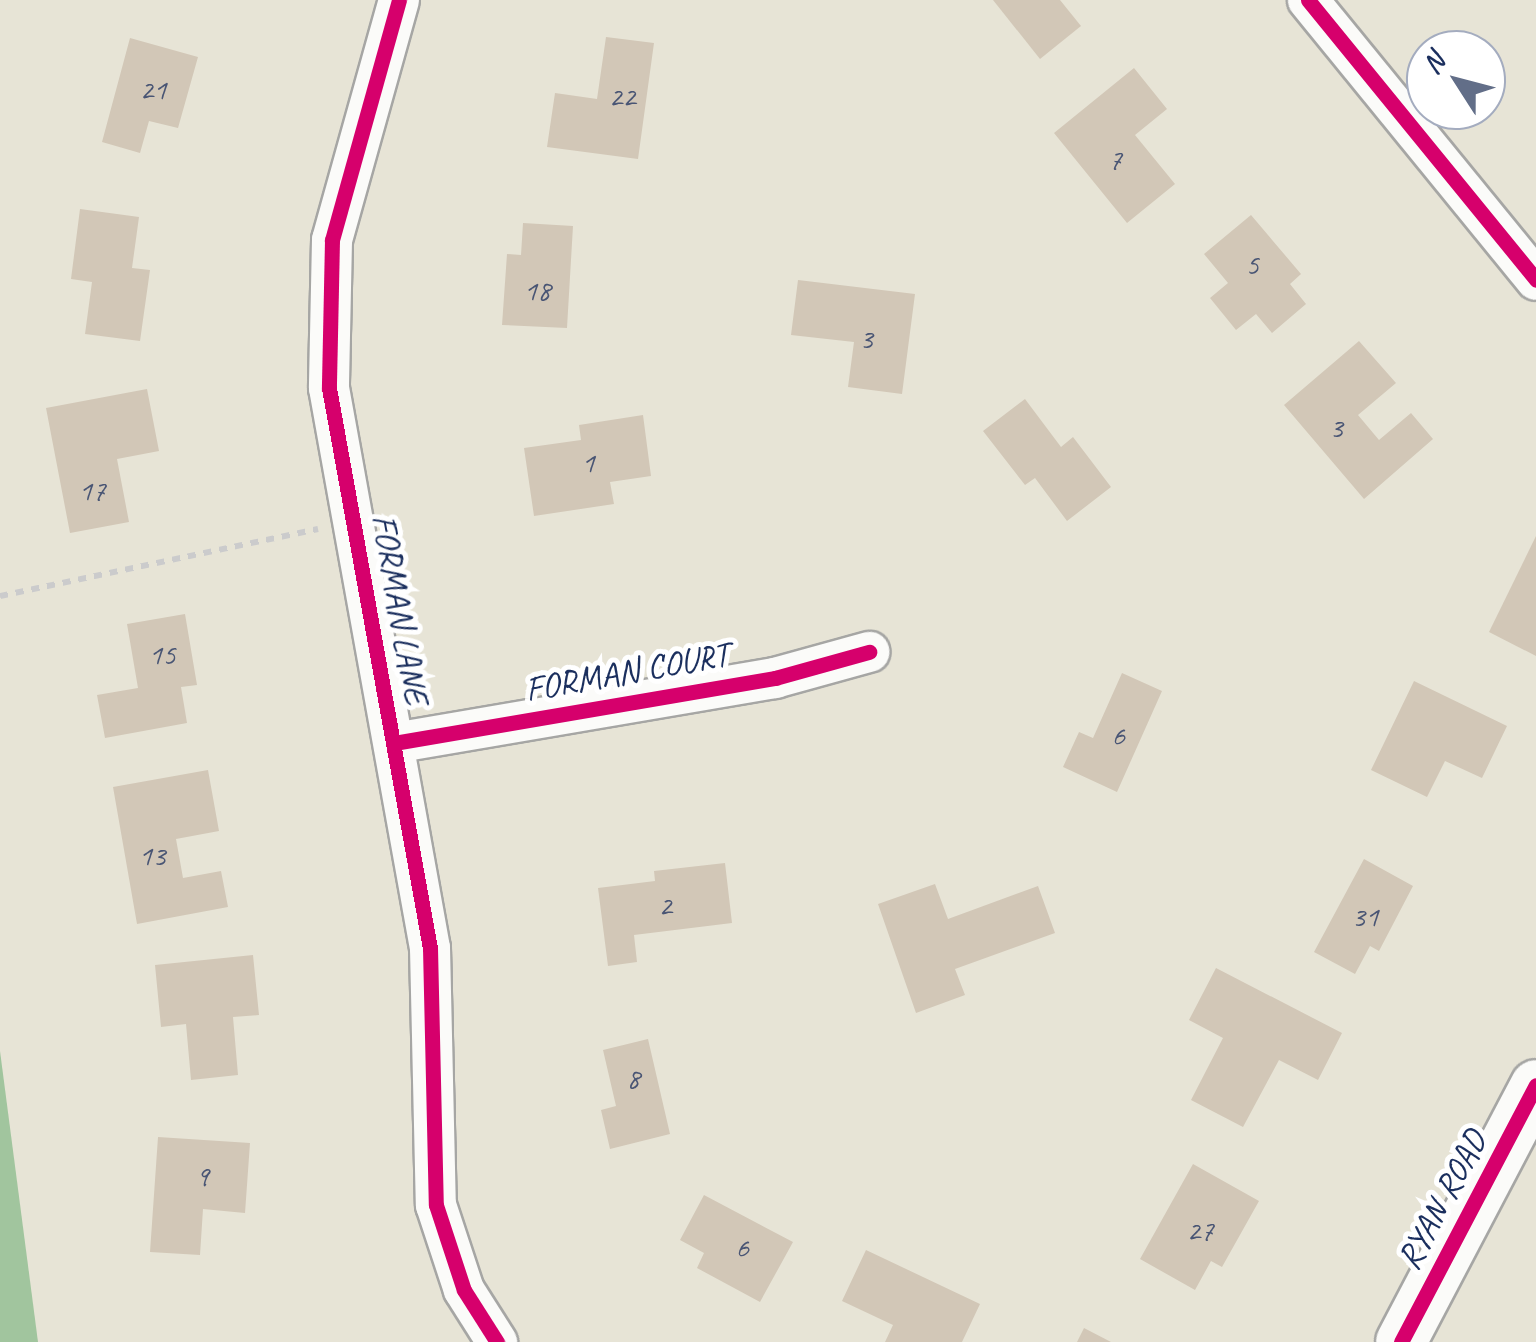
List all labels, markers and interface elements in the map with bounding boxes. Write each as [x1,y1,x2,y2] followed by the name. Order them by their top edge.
[1406,30,1506,130] north arrow
[1414,46,1452,81] text: N
[140,71,166,107] house number: 21
[609,78,635,114] house number: 22
[1108,141,1122,177] house number: 7
[1245,246,1259,282] house number: 5
[524,272,550,308] house number: 18
[859,320,873,356] house number: 3
[1329,409,1343,445] house number: 3
[581,444,595,480] house number: 1
[79,472,105,508] house number: 17
[362,510,438,708] street label: FORMAN LANE
[522,633,732,711] street label: FORMAN COURT
[149,636,175,672] house number: 15
[1111,717,1125,753] house number: 6
[139,837,165,873] house number: 13
[658,887,672,923] house number: 2
[1352,898,1378,934] house number: 31
[626,1060,640,1096] house number: 8
[1388,1123,1496,1277] street label: RYAN ROAD
[195,1158,209,1194] house number: 9
[1187,1212,1213,1248] house number: 27
[735,1229,749,1265] house number: 6

